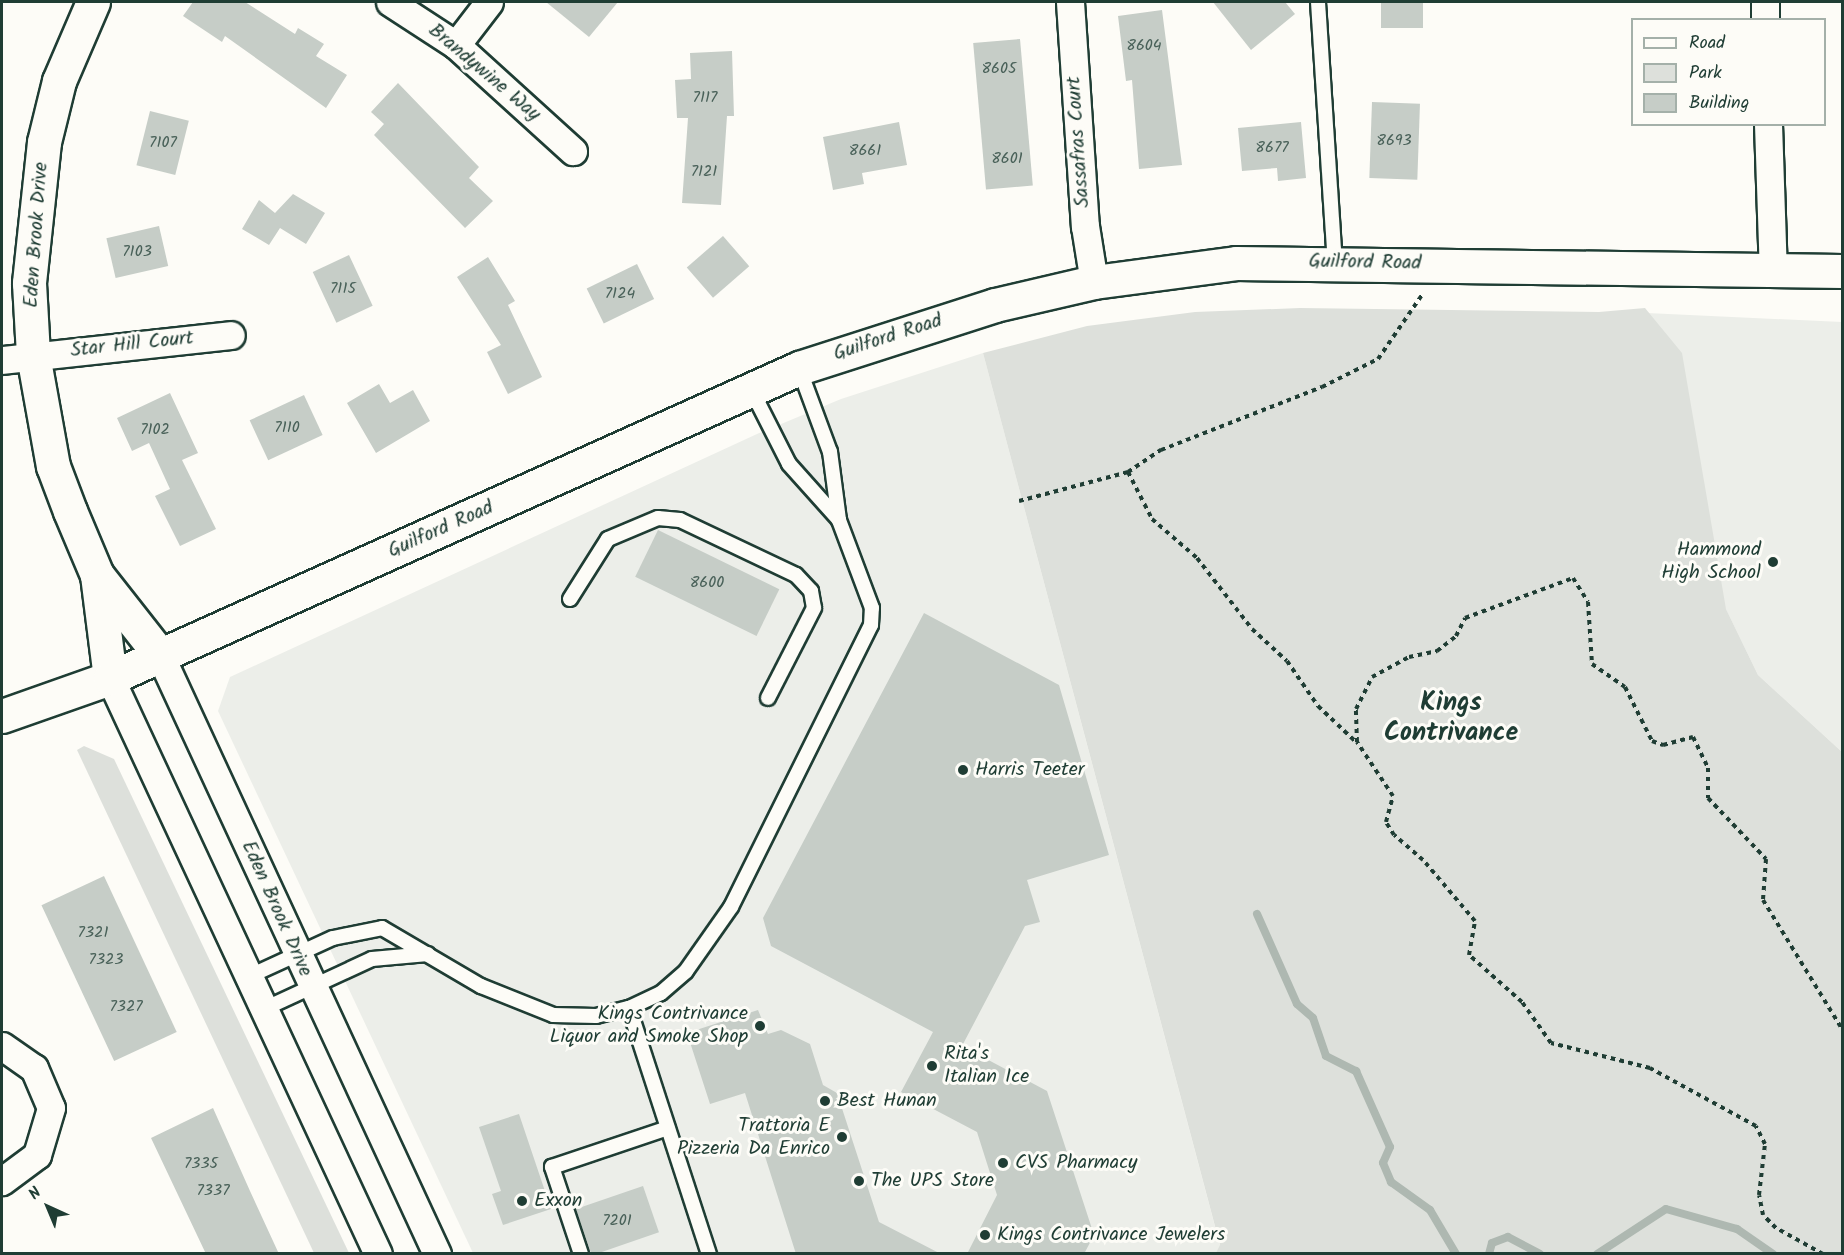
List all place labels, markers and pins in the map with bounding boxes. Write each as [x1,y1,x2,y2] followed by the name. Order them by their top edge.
[1661,538,1761,585] place label: Hammond High School
[1766,555,1780,569] marker: Hammond High School
[975,758,1084,782] place label: Harris Teeter
[956,763,970,777] marker: Harris Teeter
[550,1002,748,1049] place label: Kings Contrivance Liquor and Smoke Shop
[753,1019,767,1033] marker: Kings Contrivance Liquor and Smoke Shop
[944,1042,1029,1089] place label: Rita's Italian Ice
[925,1059,939,1073] marker: Rita's Italian Ice
[837,1089,937,1113] place label: Best Hunan
[818,1094,832,1108] marker: Best Hunan
[677,1114,830,1161] place label: Trattoria E Pizzeria Da Enrico
[835,1130,849,1144] marker: Trattoria E Pizzeria Da Enrico
[1015,1151,1137,1175] place label: CVS Pharmacy
[996,1156,1010,1170] marker: CVS Pharmacy
[871,1169,994,1193] place label: The UPS Store
[852,1174,866,1188] marker: The UPS Store
[534,1189,582,1213] place label: Exxon
[515,1194,529,1208] marker: Exxon
[997,1223,1225,1247] place label: Kings Contrivance Jewelers
[978,1228,992,1242] marker: Kings Contrivance Jewelers

